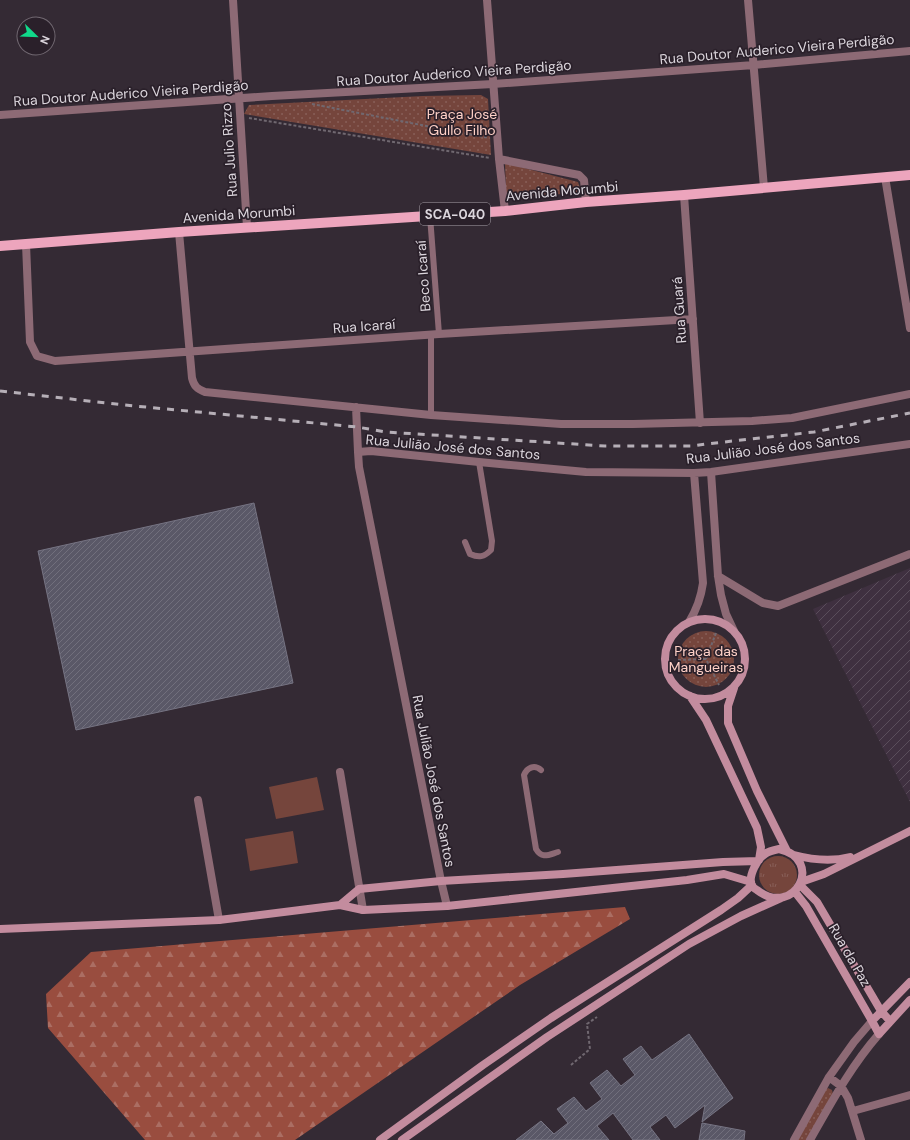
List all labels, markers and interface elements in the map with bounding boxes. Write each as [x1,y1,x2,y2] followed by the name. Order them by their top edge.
[16,16,56,56] north arrow
[659,30,895,68] street label: Rua Doutor Auderico Vieira Perdigão
[37,33,53,46] text: N
[336,56,572,90] street label: Rua Doutor Auderico Vieira Perdigão
[13,76,249,110] street label: Rua Doutor Auderico Vieira Perdigão
[217,102,241,198] street label: Rua Julio Rizzo
[427,105,497,139] park label: Praça José Gullo Filho
[505,177,619,205] street label: Avenida Morumbi
[182,201,296,227] street label: Avenida Morumbi
[420,203,490,225] road number: SCA-040
[411,239,434,312] street label: Beco Icaraí
[668,276,690,344] street label: Rua Guará
[332,315,397,337] street label: Rua Icaraí
[685,428,861,468] street label: Rua Julião José dos Santos
[365,430,541,464] street label: Rua Julião José dos Santos
[669,642,743,676] park label: Praça das Mangueiras
[408,693,460,869] street label: Rua Julião José dos Santos
[825,920,875,990] street label: Rua da Paz

